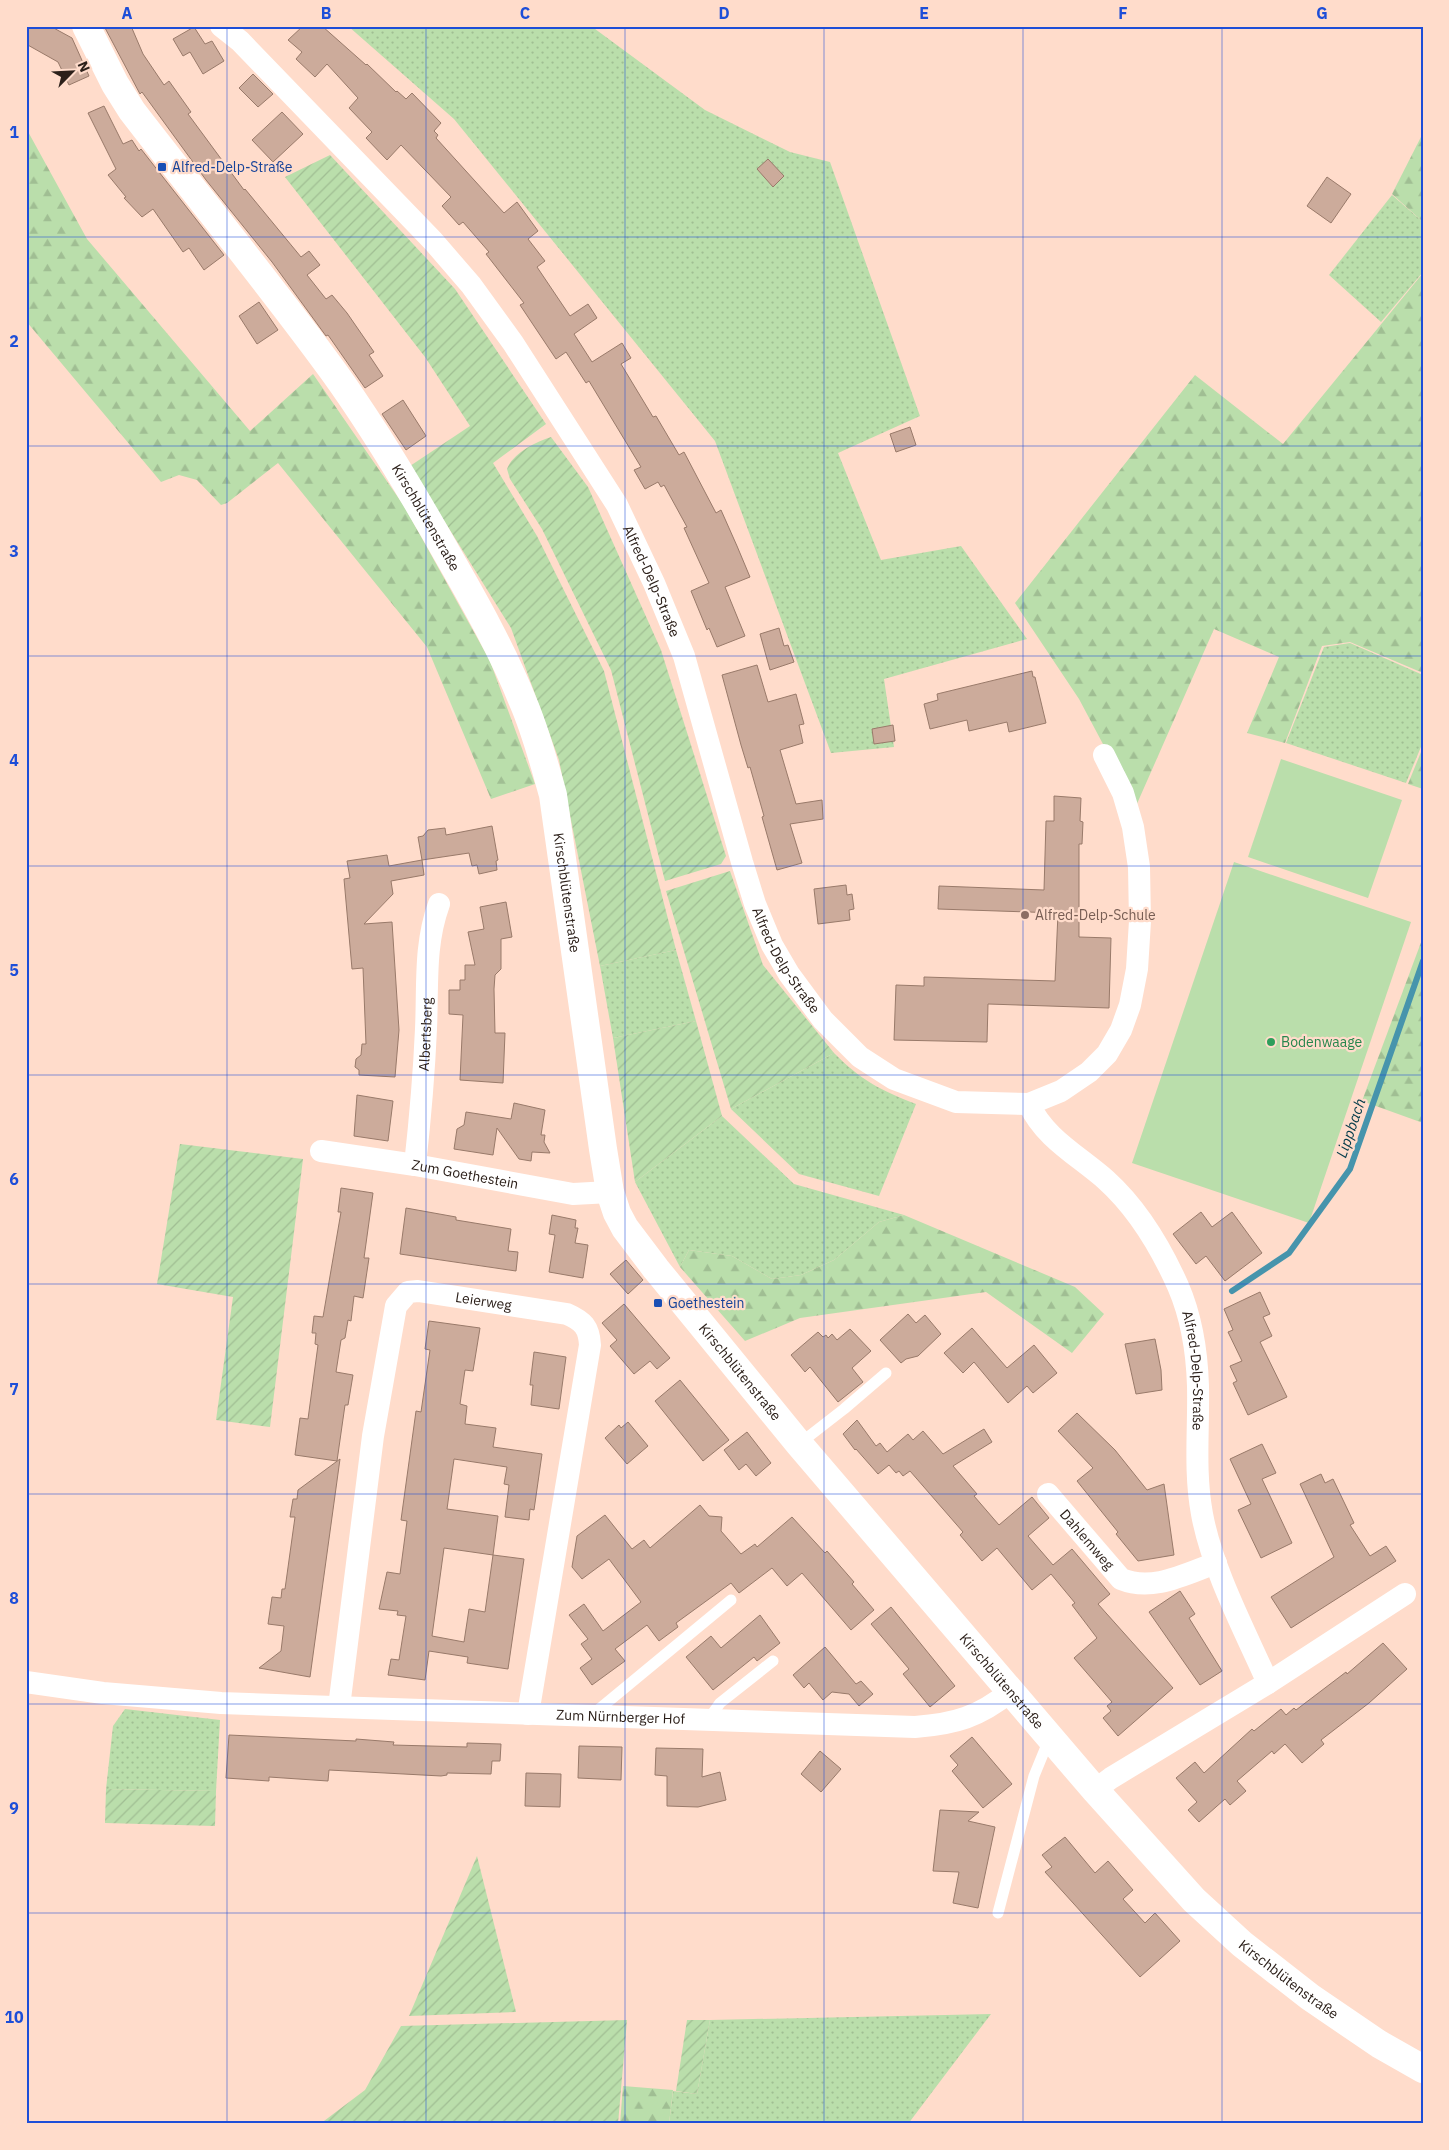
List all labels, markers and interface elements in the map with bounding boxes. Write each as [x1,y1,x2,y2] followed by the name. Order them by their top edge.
[122,3,133,23] text: A
[321,3,332,23] text: B
[520,3,530,23] text: C
[718,3,730,23] text: D
[919,3,929,23] text: E
[1118,3,1128,23] text: F
[1316,3,1328,23] text: G
[48,48,98,98] north arrow
[74,58,94,75] text: N
[9,122,19,142] text: 1
[172,158,293,176] place label: Alfred-Delp-Straße
[156,161,168,173] marker: Alfred-Delp-Straße
[9,331,19,351] text: 2
[388,461,464,574] street label: Kirschblütenstraße
[619,522,684,640] street label: Alfred-Delp-Straße
[9,541,19,561] text: 3
[9,750,19,770] text: 4
[549,832,584,954] street label: Kirschblütenstraße
[748,904,824,1017] street label: Alfred-Delp-Straße
[1035,906,1156,924] place label: Alfred-Delp-Schule
[1019,909,1031,921] marker: Alfred-Delp-Schule
[9,960,19,980] text: 5
[415,997,436,1072] street label: Albertsberg
[1281,1033,1363,1051] place label: Bodenwaage
[1265,1036,1277,1048] marker: Bodenwaage
[1332,1096,1370,1160] water label: Lippbach
[410,1156,520,1193] street label: Zum Goethestein
[9,1169,19,1189] text: 6
[454,1288,514,1314] street label: Leierweg
[668,1294,745,1312] place label: Goethestein
[652,1297,664,1309] marker: Goethestein
[1178,1309,1207,1431] street label: Alfred-Delp-Straße
[695,1320,785,1425] street label: Kirschblütenstraße
[9,1379,19,1399] text: 7
[1056,1505,1119,1574] street label: Dahlemweg
[9,1588,19,1608] text: 8
[956,1629,1048,1733] street label: Kirschblütenstraße
[556,1706,686,1728] street label: Zum Nürnberger Hof
[9,1798,19,1818] text: 9
[1235,1936,1342,2023] street label: Kirschblütenstraße
[4,2007,24,2027] text: 10

